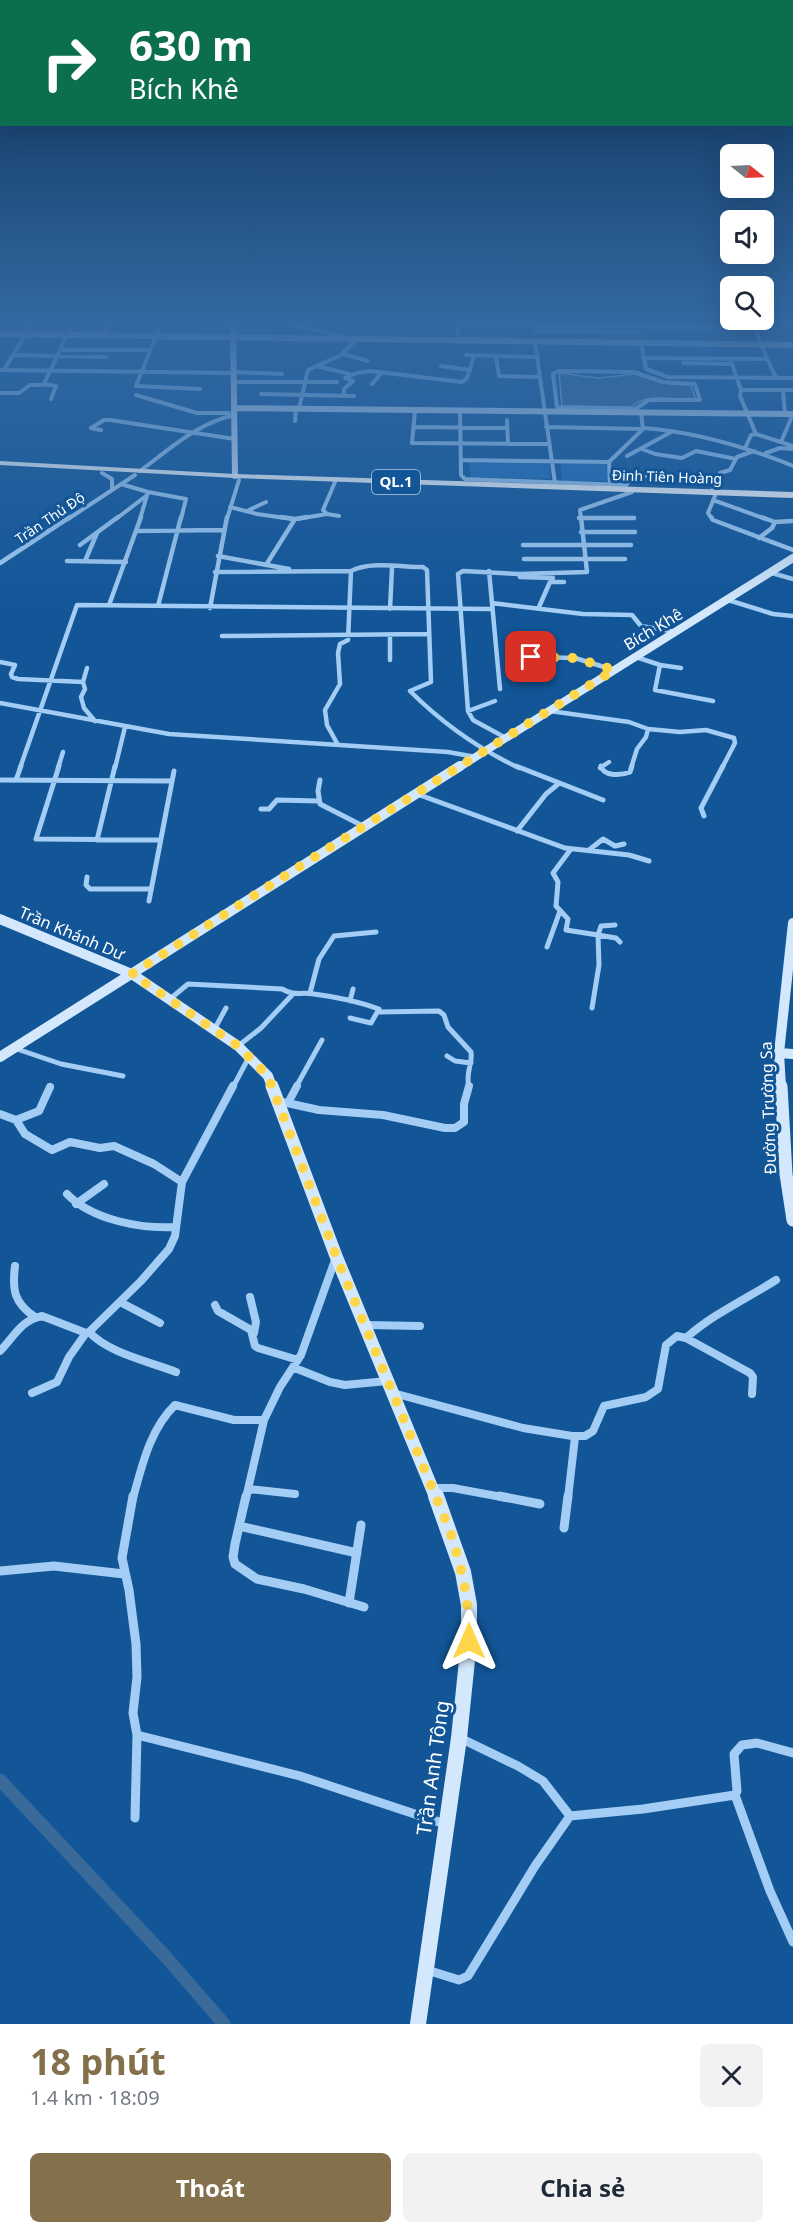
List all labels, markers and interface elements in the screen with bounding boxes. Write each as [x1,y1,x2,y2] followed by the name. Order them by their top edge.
[129,16,253,73] text: 630 m
[30,24,108,102] icon: right
[129,70,239,107] text: Bích Khê
[720,144,774,198] north arrow
[720,144,774,330] map controls
[720,210,774,264] button: sound
[720,276,774,330] button: search
[612,465,722,488] street label: Đinh Tiên Hoàng
[372,470,420,494] road number: QL.1
[11,487,88,548] street label: Trần Thủ Độ
[619,603,687,655] street label: Bích Khê
[505,631,556,682] pin
[514,640,547,673] icon: arrive
[16,901,129,966] street label: Trần Khánh Dư
[755,1041,781,1175] street label: Đường Trường Sa
[437,1609,501,1673] position arrow
[410,1699,455,1837] street label: Trần Anh Tông
[30,2037,166,2086] text: 18 phút
[700,2044,763,2107] button: close
[30,2084,160,2111] text: 1.4 km · 18:09
[30,2153,391,2222] button: Thoát
[403,2153,763,2222] button: Chia sẻ

